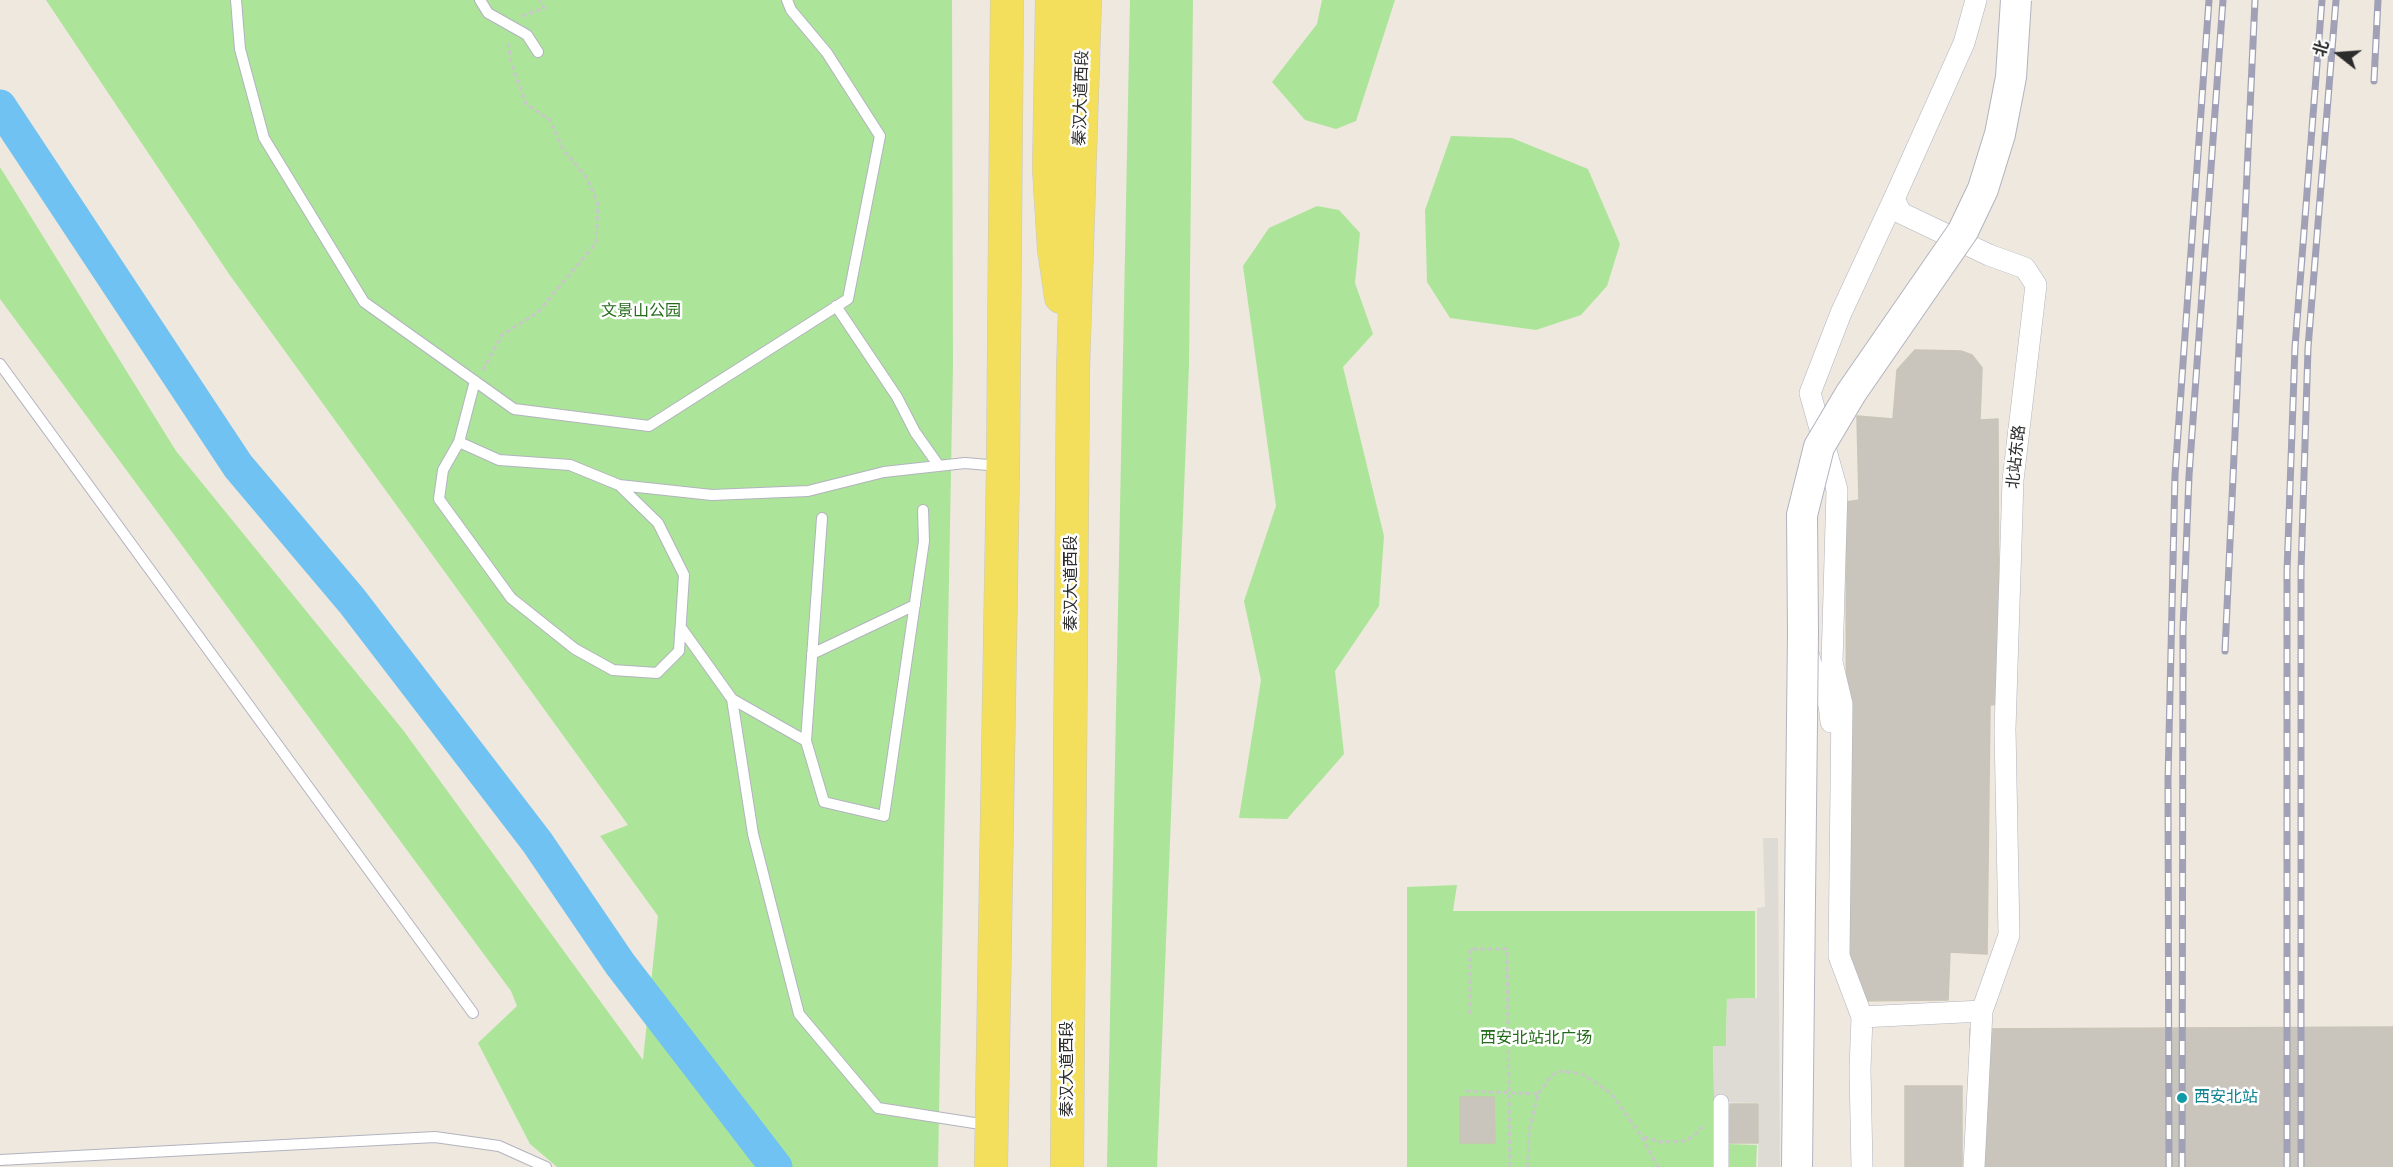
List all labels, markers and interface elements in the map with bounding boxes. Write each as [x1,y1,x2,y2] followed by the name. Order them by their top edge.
[2309,24,2369,84] north arrow
[2308,38,2335,60] text: 北
[1071,50,1093,146] street label: 秦汉大道西段
[601,302,681,322] park label: 文景山公园
[2004,424,2030,490] street label: 北站东路
[1062,535,1082,631] street label: 秦汉大道西段
[1058,1021,1078,1117] street label: 秦汉大道西段
[1480,1029,1592,1049] park label: 西安北站北广场
[2194,1088,2258,1108] place label: 西安北站
[2175,1091,2189,1105] marker: 西安北站

